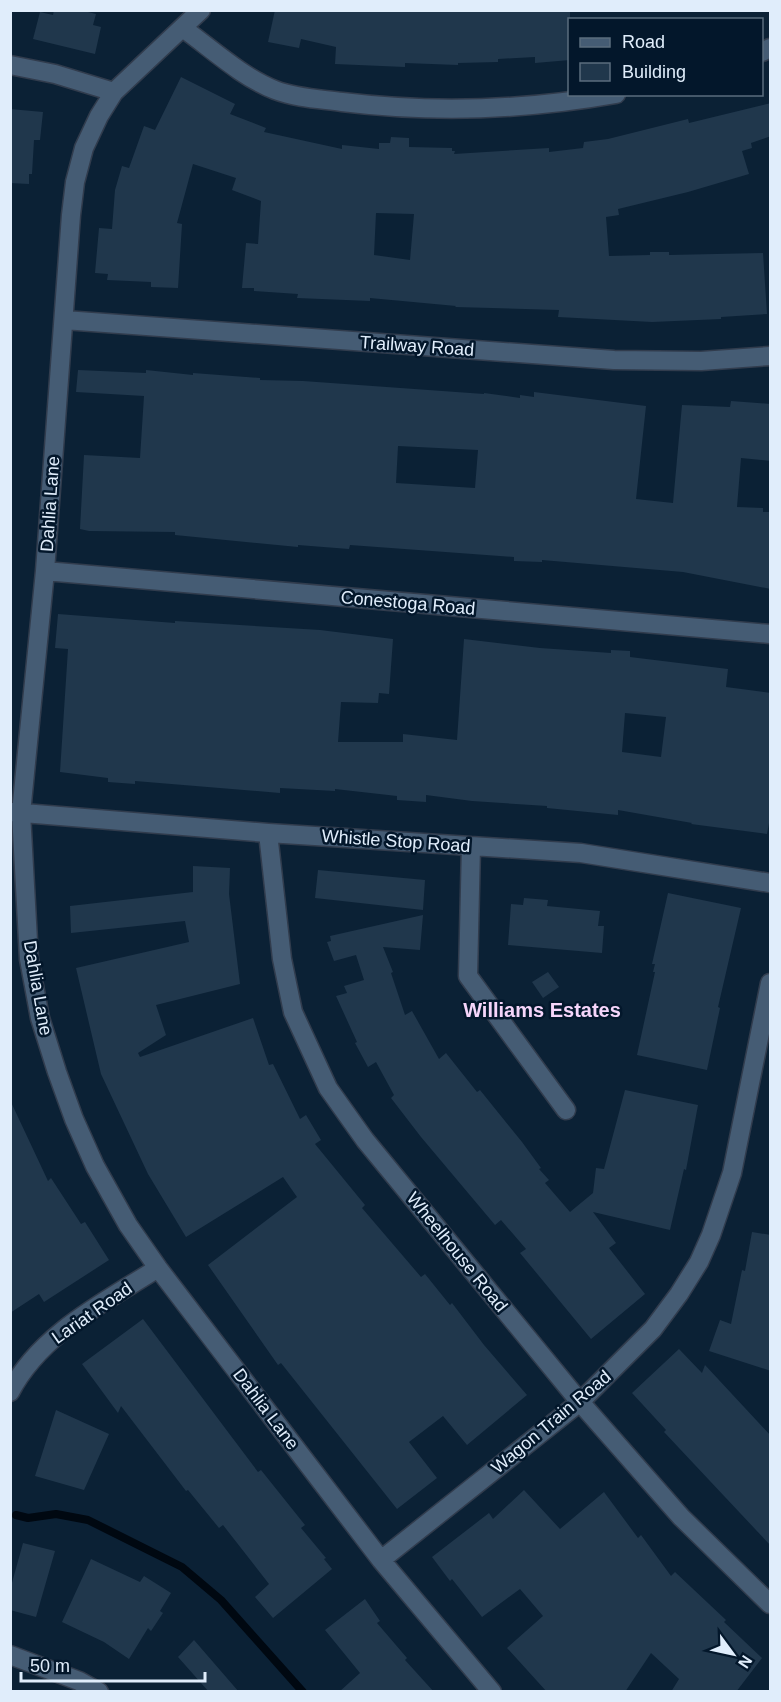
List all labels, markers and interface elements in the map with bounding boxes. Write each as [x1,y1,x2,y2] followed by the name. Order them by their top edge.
[568,18,763,96] legend
[622,32,665,52] text: Road
[622,62,686,82] text: Building
[359,332,475,360] street label: Trailway Road
[37,455,63,553] street label: Dahlia Lane
[340,587,476,619] street label: Conestoga Road
[321,826,471,856] street label: Whistle Stop Road
[20,939,56,1037] street label: Dahlia Lane
[463,999,621,1021] district label: Williams Estates
[403,1188,511,1316] street label: Wheelhouse Road
[48,1278,136,1348] street label: Lariat Road
[229,1365,303,1453] street label: Dahlia Lane
[487,1366,615,1478] street label: Wagon Train Road
[703,1624,763,1684] north arrow
[21,1645,206,1683] scale bar
[735,1652,755,1671] text: N
[30,1656,70,1676] text: 50 m

